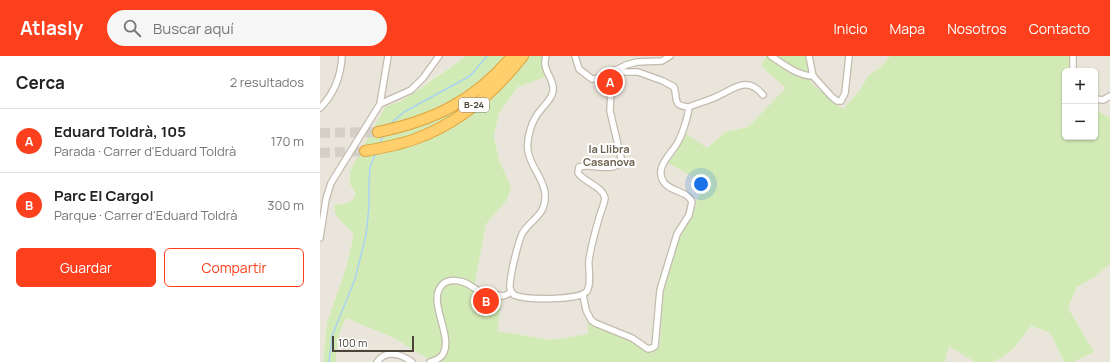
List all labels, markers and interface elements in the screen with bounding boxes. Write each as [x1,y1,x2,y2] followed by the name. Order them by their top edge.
[107,10,387,46] search box
[20,15,83,41] text: Atlasly
[121,17,143,39] icon: search
[153,18,234,39] text: Buscar aquí
[834,19,868,38] text: Inicio
[890,19,925,38] text: Mapa
[947,19,1007,38] text: Nosotros
[1029,19,1090,38] text: Contacto
[597,67,623,97] pin: A
[1062,68,1098,140] map controls
[1062,68,1098,104] button: +
[16,71,65,94] text: Cerca
[230,73,304,91] text: 2 resultados
[459,98,489,112] road number: B-24
[1062,104,1098,140] button: −
[54,121,186,142] text: Eduard Toldrà, 105
[25,132,33,150] text: A
[271,132,304,150] text: 170 m
[583,141,635,169] district label: la Llibra Casanova
[54,142,236,160] text: Parada · Carrer d'Eduard Toldrà
[691,174,711,194] your location
[54,185,154,206] text: Parc El Cargol
[25,196,33,214] text: B
[267,196,304,214] text: 300 m
[54,206,237,224] text: Parque · Carrer d'Eduard Toldrà
[16,248,156,287] button: Guardar
[164,248,304,287] button: Compartir
[473,286,499,316] pin: B
[332,334,414,353] scale bar
[338,335,367,350] text: 100 m

